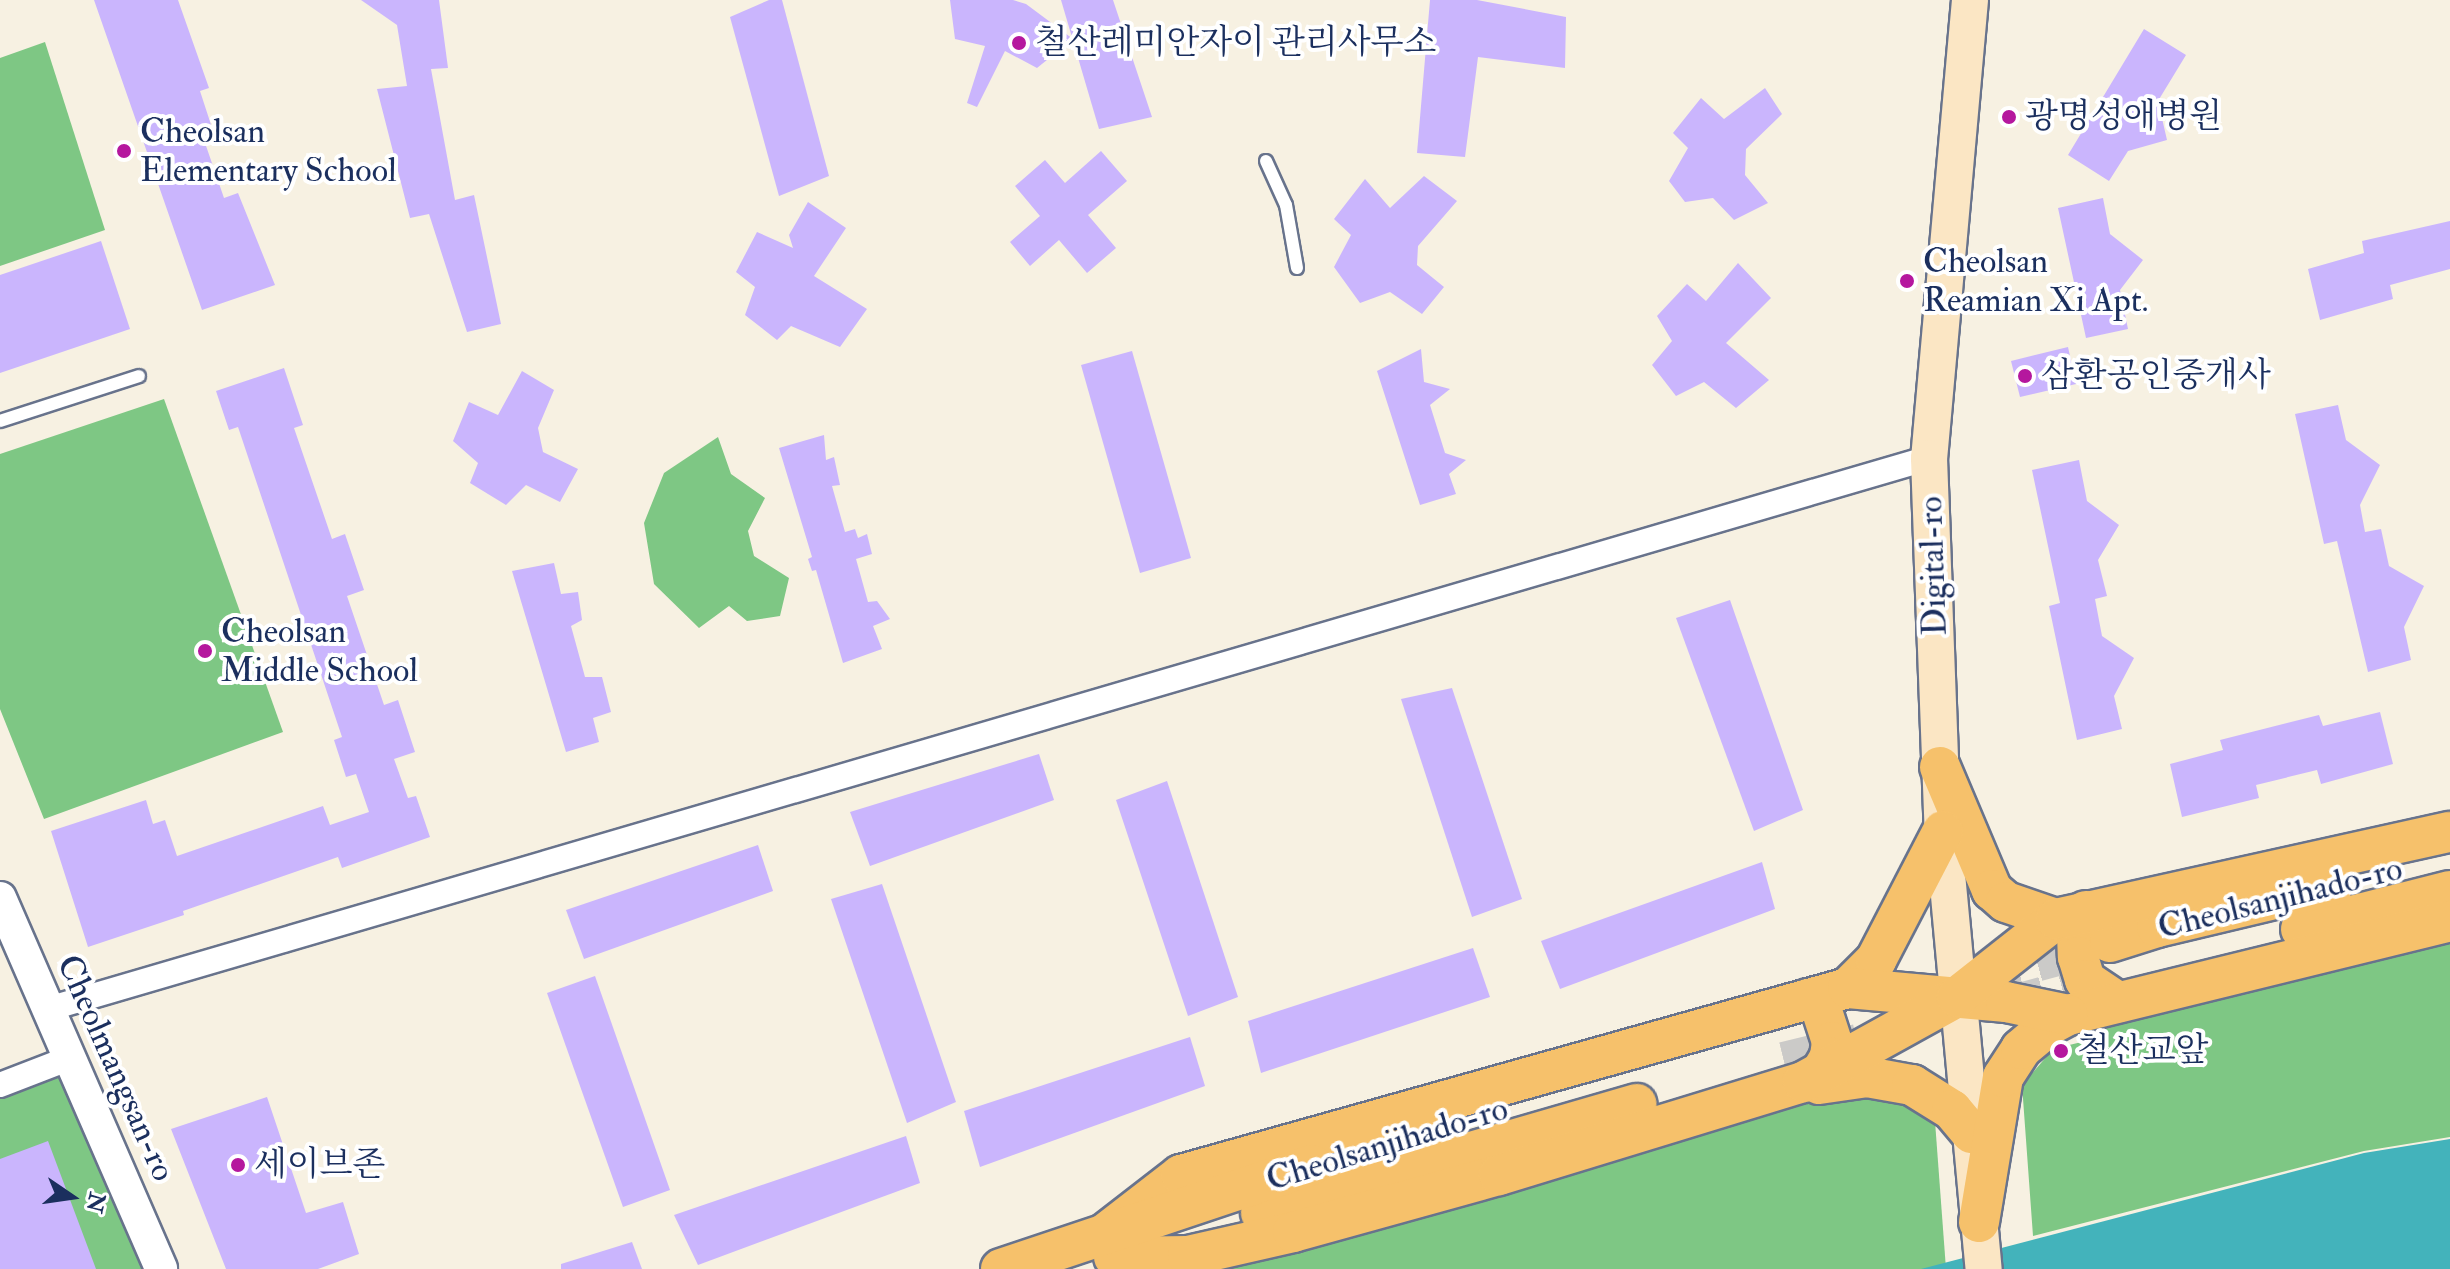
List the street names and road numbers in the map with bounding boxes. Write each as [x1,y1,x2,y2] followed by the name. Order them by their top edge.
[1910,496,1956,636] street label: Digital-ro
[2154,848,2406,948] street label: Cheolsanjihado-ro
[48,949,184,1187] street label: Cheolmangsan-ro
[1261,1088,1513,1200] street label: Cheolsanjihado-ro

